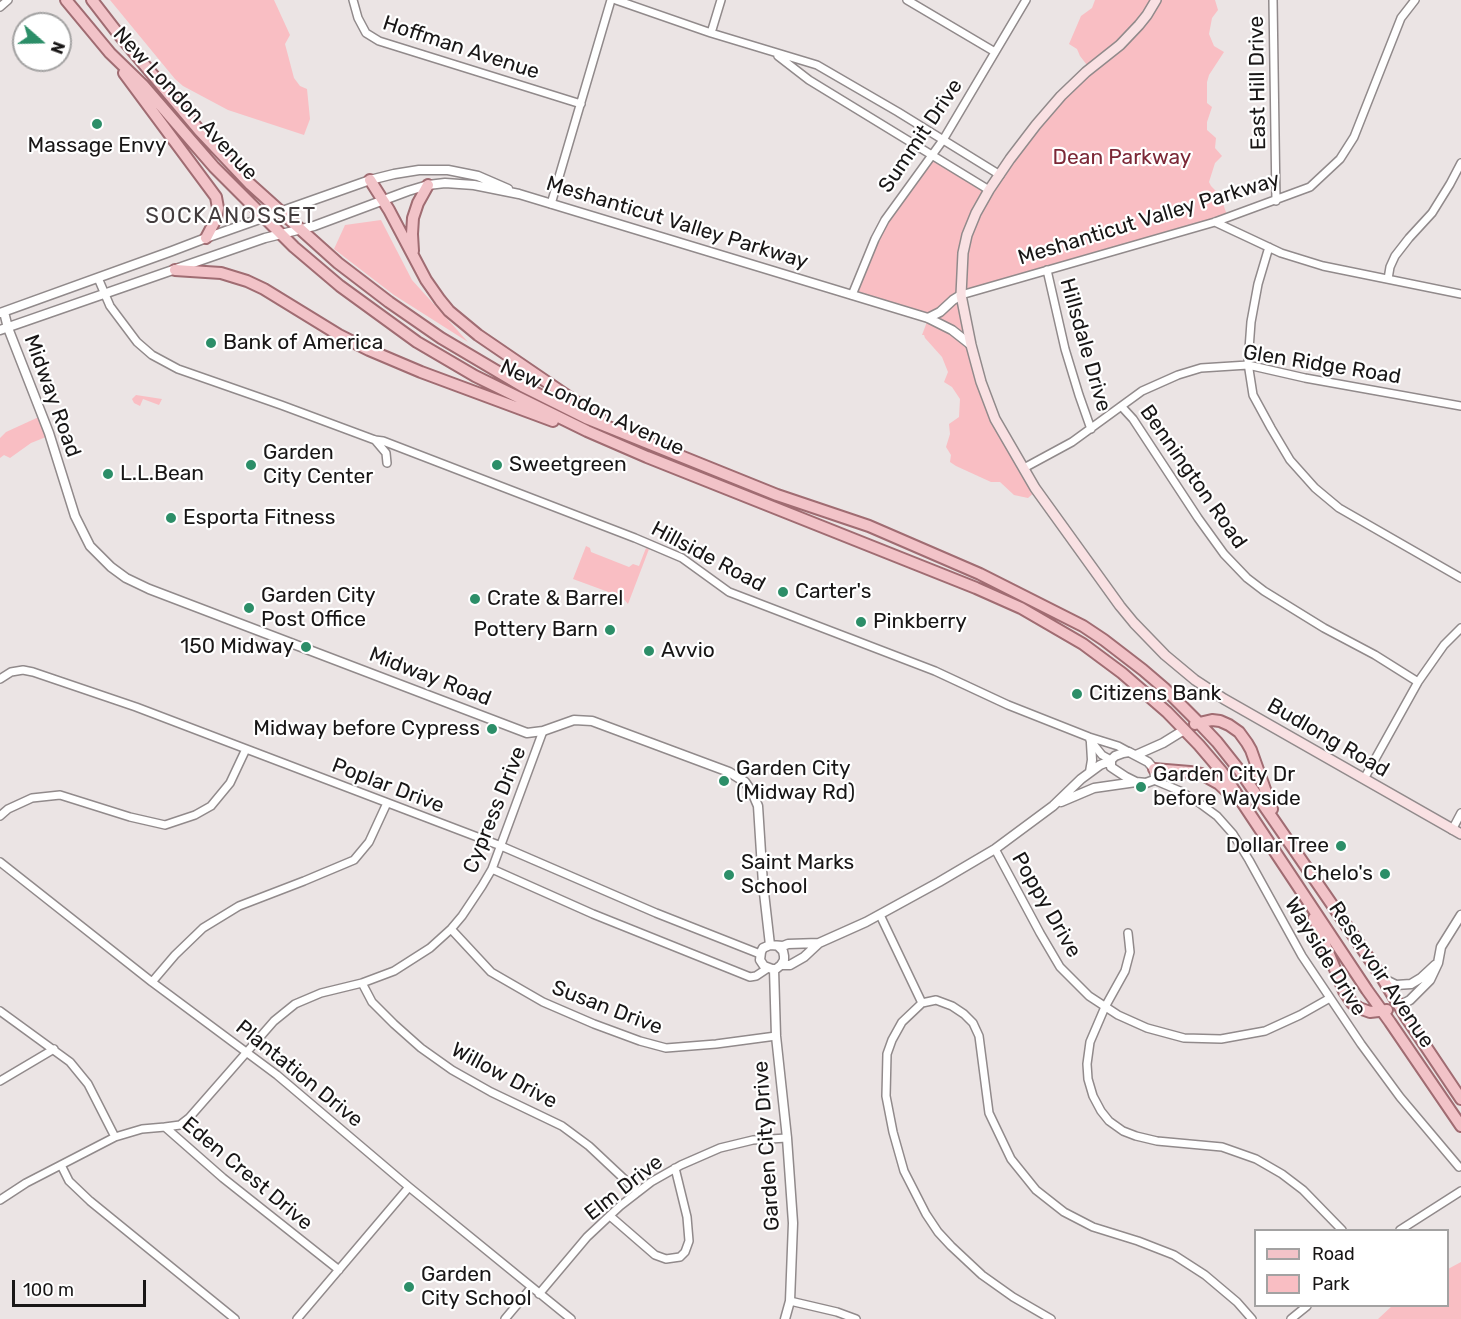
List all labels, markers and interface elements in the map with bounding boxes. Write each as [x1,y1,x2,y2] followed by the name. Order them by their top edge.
[380,11,542,85] street label: Hoffman Avenue
[12,12,72,72] north arrow
[1244,16,1272,150] street label: East Hill Drive
[107,22,263,186] street label: New London Avenue
[47,39,68,56] text: N
[874,74,968,198] street label: Summit Drive
[90,117,104,131] marker: Massage Envy
[27,133,167,159] place label: Massage Envy
[1053,145,1191,171] park label: Dean Parkway
[1015,167,1283,271] street label: Meshanticut Valley Parkway
[543,171,811,275] street label: Meshanticut Valley Parkway
[145,204,317,230] district label: SOCKANOSSET
[1054,275,1116,415] street label: Hillsdale Drive
[223,330,383,356] place label: Bank of America
[18,331,86,461] street label: Midway Road
[204,336,218,350] marker: Bank of America
[1241,340,1403,390] street label: Glen Ridge Road
[496,354,688,462] street label: New London Avenue
[1134,400,1252,554] street label: Bennington Road
[263,440,373,490] place label: Garden City Center
[509,452,627,478] place label: Sweetgreen
[244,458,258,472] marker: Garden City Center
[490,458,504,472] marker: Sweetgreen
[120,461,204,487] place label: L.L.Bean
[101,467,115,481] marker: L.L.Bean
[183,505,335,531] place label: Esporta Fitness
[164,511,178,525] marker: Esporta Fitness
[647,516,769,598] street label: Hillside Road
[795,579,871,605] place label: Carter's
[261,583,376,633] place label: Garden City Post Office
[776,585,790,599] marker: Carter's
[487,586,623,612] place label: Crate & Barrel
[468,592,482,606] marker: Crate & Barrel
[242,601,256,615] marker: Garden City Post Office
[873,609,967,635] place label: Pinkberry
[854,615,868,629] marker: Pinkberry
[473,617,598,643] place label: Pottery Barn
[603,623,617,637] marker: Pottery Barn
[180,634,294,660] place label: 150 Midway
[661,638,715,664] place label: Avvio
[299,640,313,654] marker: 150 Midway
[365,642,495,712] street label: Midway Road
[642,644,656,658] marker: Avvio
[1089,681,1221,707] place label: Citizens Bank
[1070,687,1084,701] marker: Citizens Bank
[1263,693,1393,783] street label: Budlong Road
[253,716,480,742] place label: Midway before Cypress
[485,722,499,736] marker: Midway before Cypress
[458,743,532,877] street label: Cypress Drive
[328,753,448,819] street label: Poplar Drive
[736,756,855,806] place label: Garden City (Midway Rd)
[1153,762,1301,812] place label: Garden City Dr before Wayside
[717,774,731,788] marker: Garden City (Midway Rd)
[1134,780,1148,794] marker: Garden City Dr before Wayside
[1226,833,1329,859] place label: Dollar Tree
[1334,839,1348,853] marker: Dollar Tree
[1006,848,1086,962] street label: Poppy Drive
[741,850,854,900] place label: Saint Marks School
[1303,861,1373,887] place label: Chelo's
[1378,867,1392,881] marker: Chelo's
[722,868,736,882] marker: Saint Marks School
[1279,893,1371,1021] street label: Wayside Drive
[1323,897,1439,1053] street label: Reservoir Avenue
[548,975,666,1041] street label: Susan Drive
[230,1015,368,1133] street label: Plantation Drive
[447,1038,561,1114] street label: Willow Drive
[748,1060,786,1232] street label: Garden City Drive
[177,1112,317,1236] street label: Eden Crest Drive
[580,1150,668,1226] street label: Elm Drive
[1254,1229,1449,1307] legend
[1312,1243,1355,1265] text: Road
[421,1262,532,1312] place label: Garden City School
[15,1268,148,1306] scale bar
[1312,1273,1349,1295] text: Park
[23,1279,74,1301] text: 100 m
[402,1280,416,1294] marker: Garden City School

